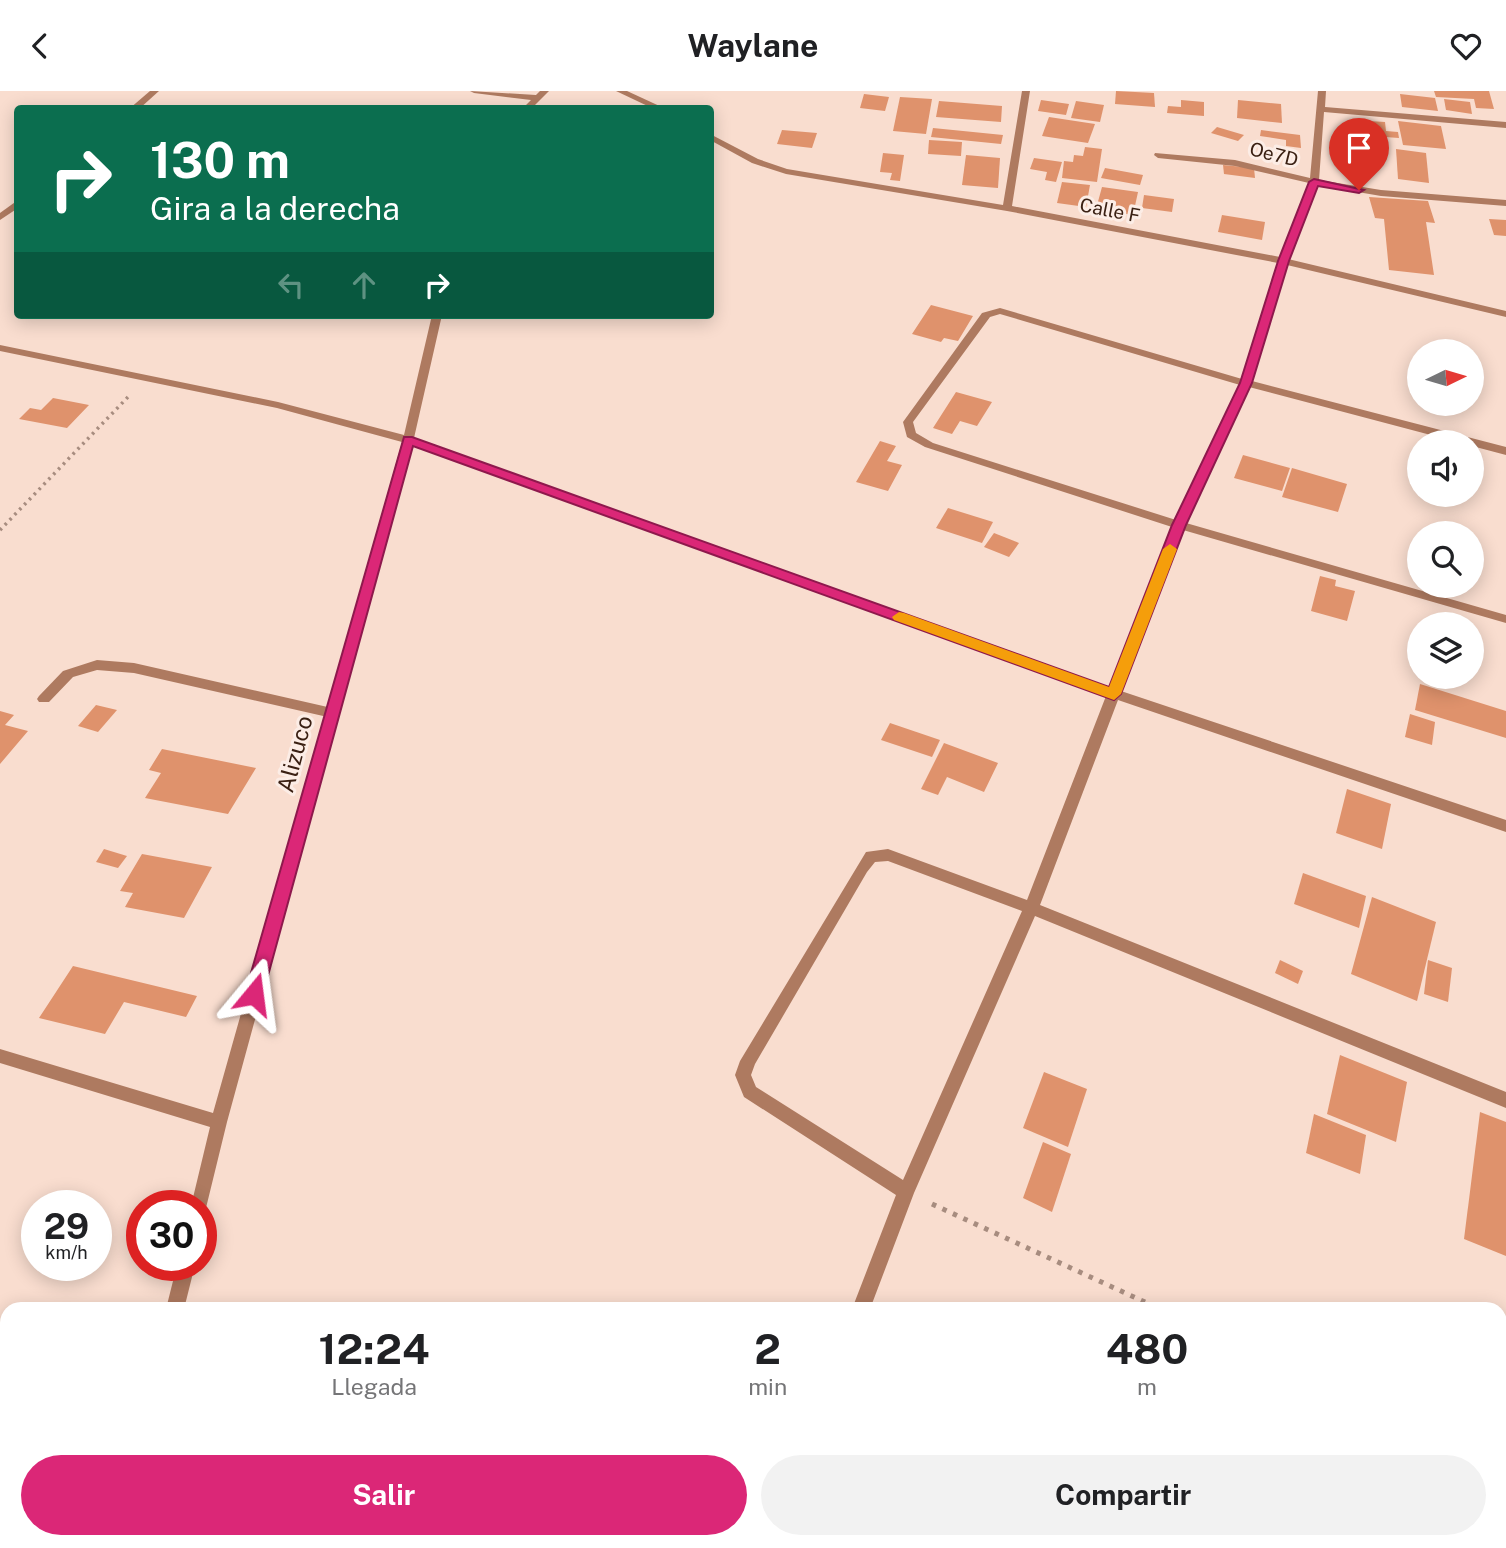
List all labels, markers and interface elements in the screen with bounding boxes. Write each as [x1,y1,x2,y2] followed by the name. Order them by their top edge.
[21,27,59,65] icon: back
[688,27,818,64] text: Waylane
[1447,27,1485,65] icon: heart
[1329,118,1389,190] pin
[1340,129,1378,167] icon: arrive
[150,131,290,189] text: 130 m
[35,133,126,224] icon: right
[1247,137,1301,171] street label: Oe7D
[150,190,400,227] text: Gira a la derecha
[1078,193,1142,227] street label: Calle F
[272,266,310,304] icon: left
[345,266,383,304] icon: ahead
[418,266,456,304] icon: right
[1407,339,1484,417] north arrow
[1407,339,1484,689] map controls
[1407,430,1484,507] button: sound
[1407,521,1484,598] button: search
[1407,612,1484,689] button: layers
[271,712,318,795] street label: Alizuco
[217,957,291,1031] position arrow
[126,1190,217,1281] speed limit sign: 30
[44,1206,89,1247] text: 29
[45,1242,88,1263] text: km/h
[319,1324,430,1373] text: 12:24
[754,1324,781,1373] text: 2
[1106,1324,1188,1373] text: 480
[331,1373,417,1400] text: Llegada
[748,1373,787,1400] text: min
[1137,1373,1157,1400] text: m
[21,1455,747,1535] button: Salir
[761,1455,1486,1535] button: Compartir

